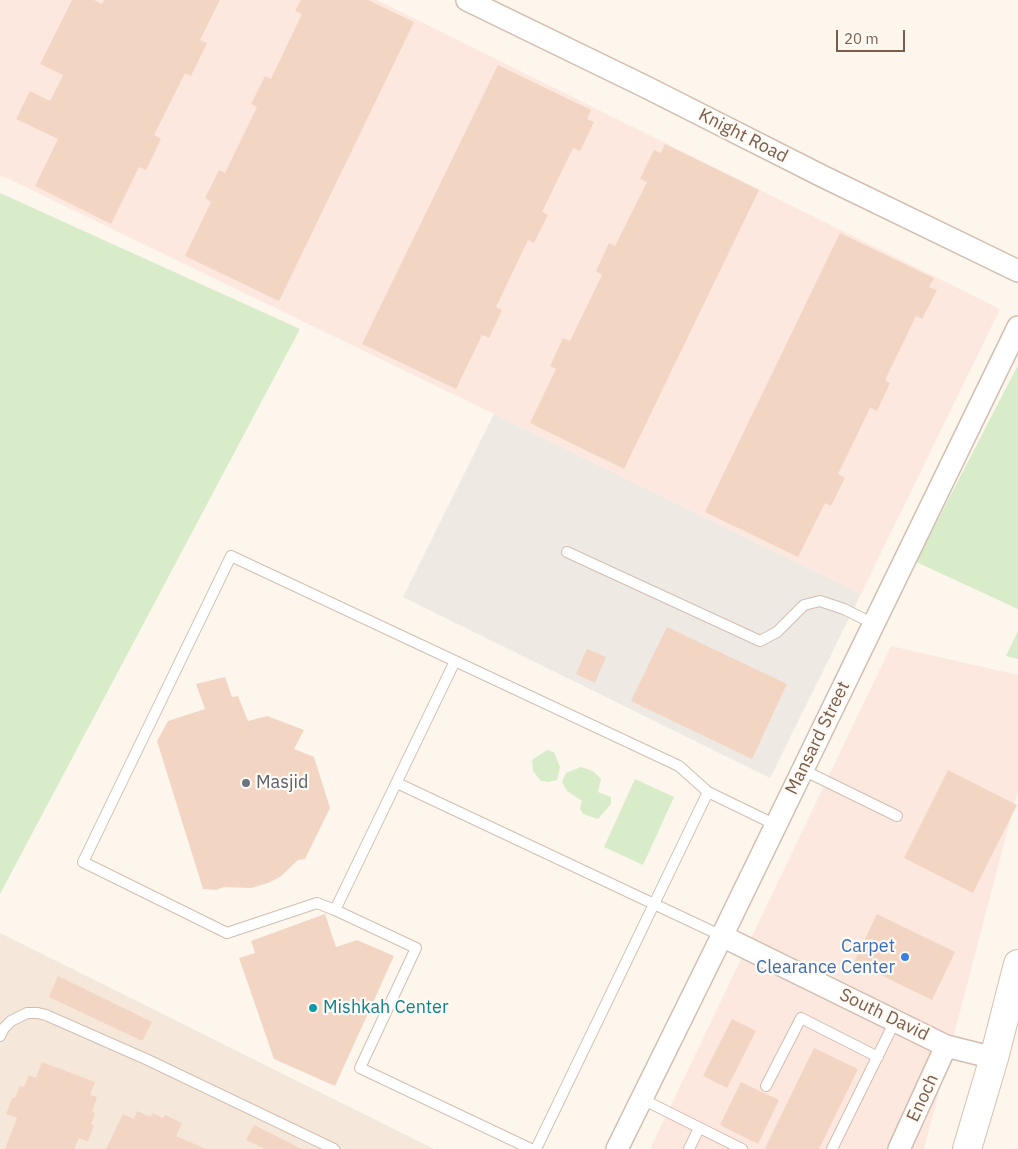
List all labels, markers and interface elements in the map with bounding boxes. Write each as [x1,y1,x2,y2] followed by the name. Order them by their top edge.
[838,20,907,52] scale bar
[844,29,879,48] text: 20 m
[695,104,791,168] street label: Knight Road
[781,678,855,798] street label: Mansard Street
[256,772,308,794] place label: Masjid
[240,777,252,789] marker: Masjid
[756,936,895,979] place label: Carpet Clearance Center
[899,951,911,963] marker: Carpet Clearance Center
[836,984,932,1046] street label: South David
[323,997,449,1019] place label: Mishkah Center
[307,1002,319,1014] marker: Mishkah Center
[903,1071,943,1125] street label: Enoch

